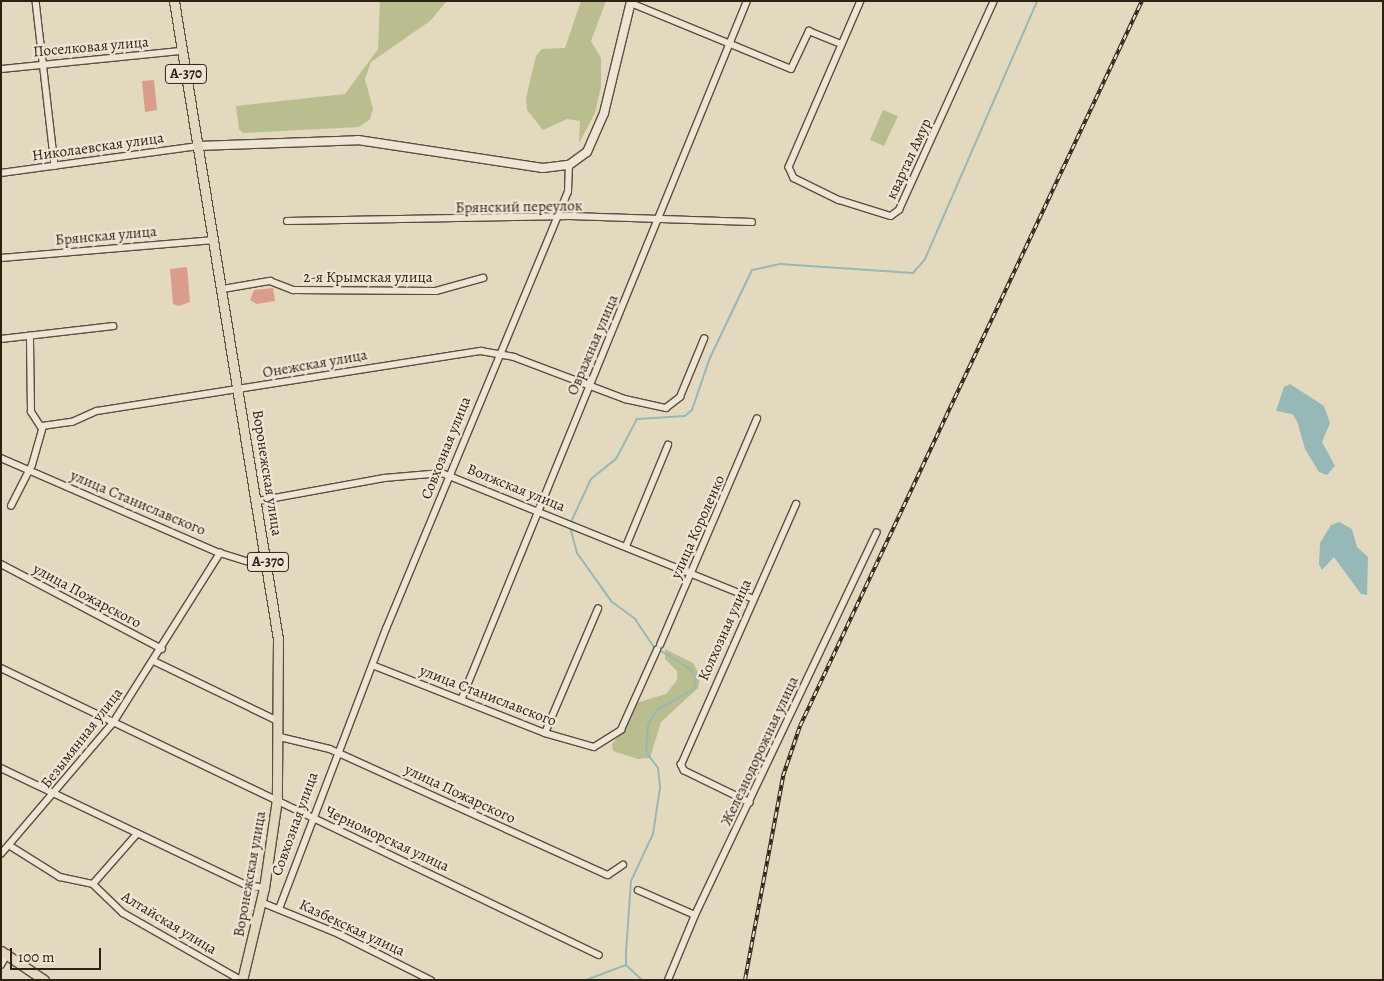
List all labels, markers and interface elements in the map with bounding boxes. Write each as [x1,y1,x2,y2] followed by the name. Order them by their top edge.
[32,33,150,61] street label: Поселковая улица
[165,62,207,86] road number: А-370
[882,116,936,202] street label: квартал Амур
[31,129,165,165] street label: Николаевская улица
[455,197,583,217] street label: Брянский переулок
[54,223,158,249] street label: Брянская улица
[303,269,433,287] street label: 2-я Крымская улица
[564,292,622,398] street label: Овражная улица
[261,346,369,382] street label: Онежская улица
[417,394,475,502] street label: Совхозная улица
[248,409,286,537] street label: Воронежская улица
[464,460,568,516] street label: Волжская улица
[68,466,208,540] street label: улица Станиславского
[667,472,729,582] street label: улица Короленко
[247,550,289,574] road number: А-370
[30,560,144,632] street label: улица Пожарского
[695,576,755,684] street label: Колхозная улица
[417,662,559,730] street label: улица Станиславского
[717,673,803,829] street label: Железнодорожная улица
[37,684,127,792] street label: Безымянная улица
[402,760,518,828] street label: улица Пожарского
[268,770,322,878] street label: Совхозная улица
[322,802,452,876] street label: Черноморская улица
[230,810,270,938] street label: Воронежская улица
[118,887,220,959] street label: Алтайская улица
[296,896,408,960] street label: Казбекская улица
[12,938,104,970] scale bar
[18,947,55,967] text: 100 m

